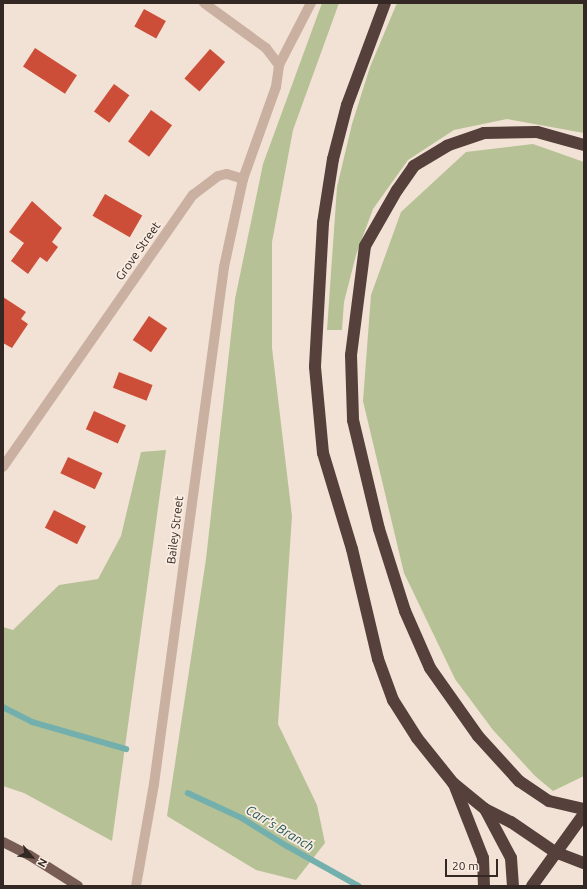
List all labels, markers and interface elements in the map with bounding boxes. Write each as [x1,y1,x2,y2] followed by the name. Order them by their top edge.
[113,219,163,283] street label: Grove Street
[164,495,186,565] street label: Bailey Street
[243,802,317,854] water label: Carr's Branch
[12,837,52,877] north arrow
[447,851,500,877] scale bar
[35,856,50,869] text: N
[452,859,479,872] text: 20 m

